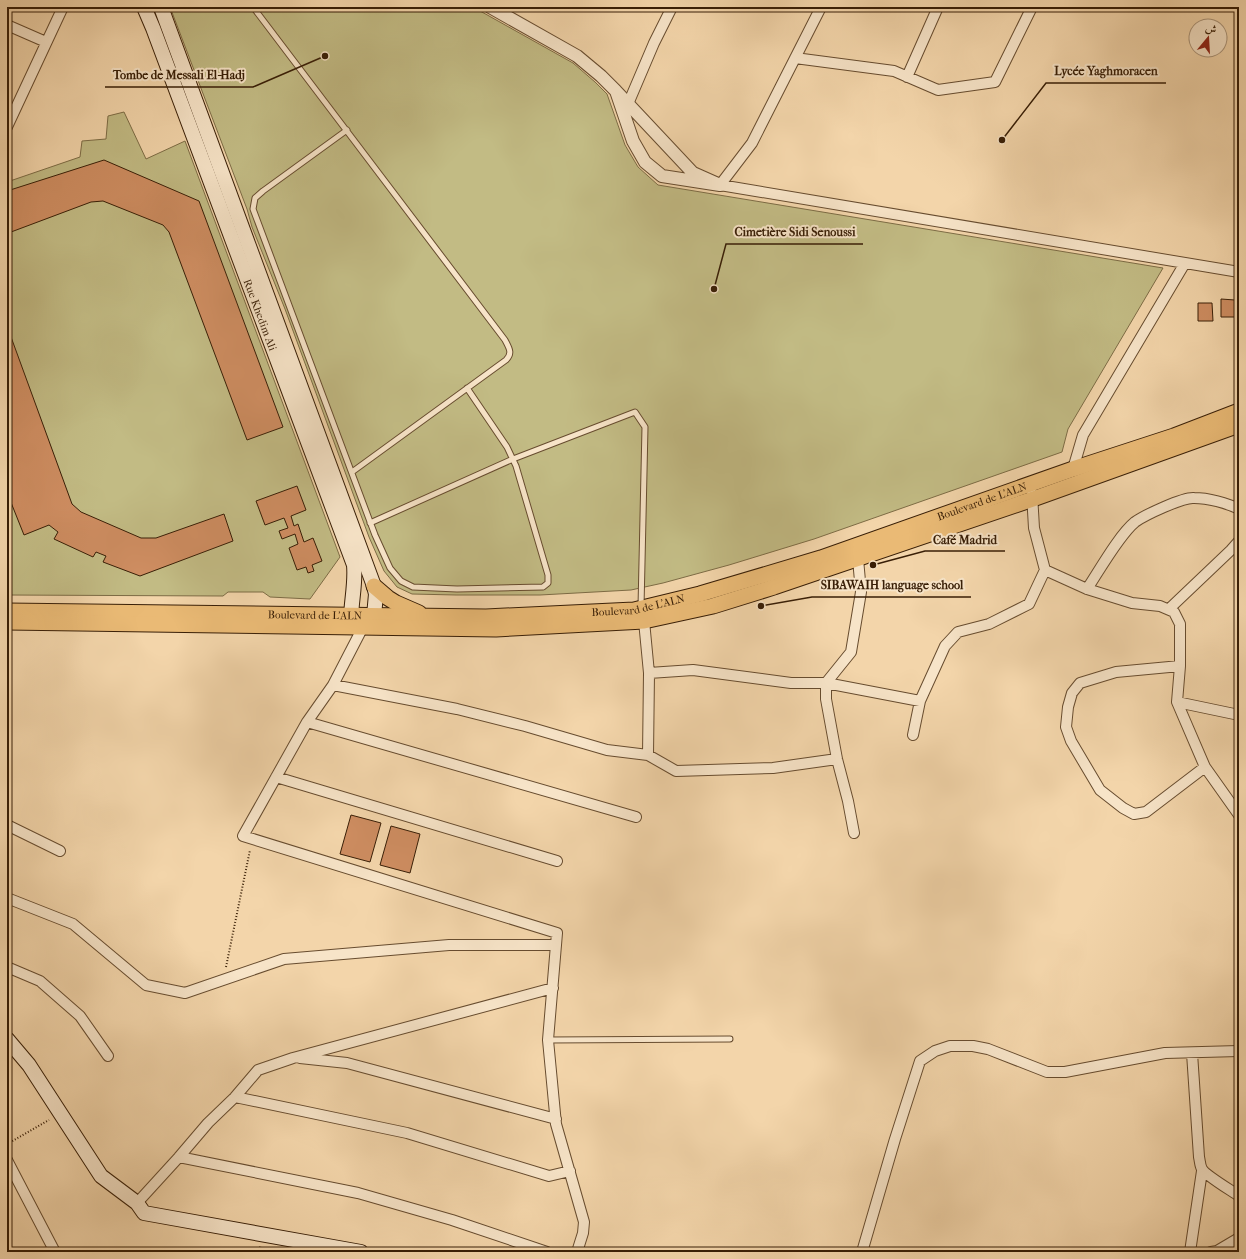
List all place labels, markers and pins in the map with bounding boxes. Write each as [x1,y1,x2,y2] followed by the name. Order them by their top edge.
[1046,59,1166,83] callout: Lycée Yaghmoracen
[105,63,253,87] callout: Tombe de Messali El-Hadj
[726,220,863,244] callout: Cimetière Sidi Senoussi
[925,527,1005,551] callout: Café Madrid
[812,573,971,597] callout: SIBAWAIH language school

